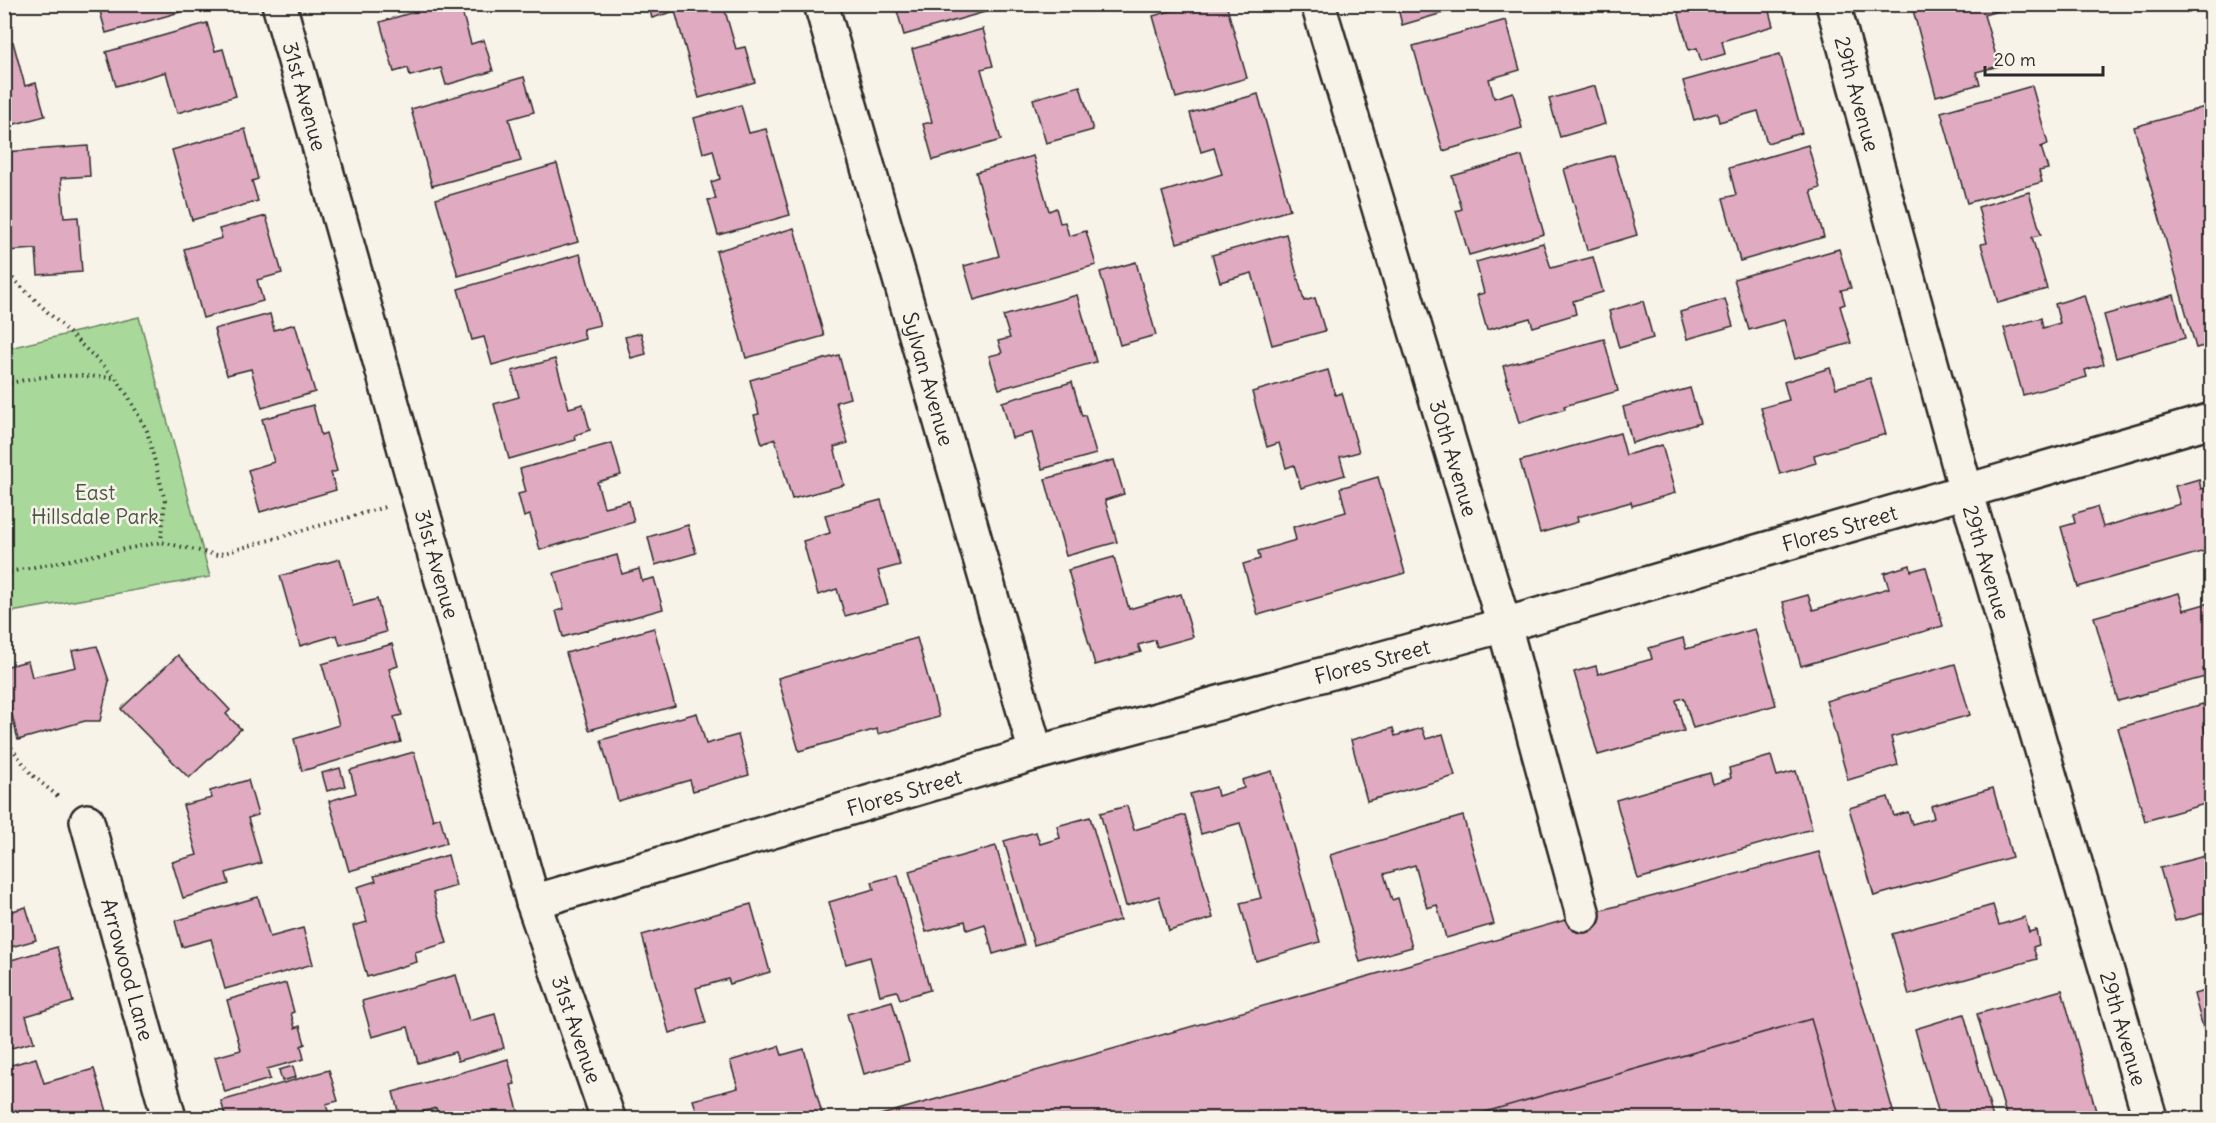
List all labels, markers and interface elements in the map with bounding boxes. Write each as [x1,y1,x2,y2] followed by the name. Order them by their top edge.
[1829,33,1886,154] street label: 29th Avenue
[277,39,333,154] street label: 31st Avenue
[1985,39,2104,77] scale bar
[1994,48,2036,71] text: 20 m
[897,309,961,449] street label: Sylvan Avenue
[1424,397,1484,520] street label: 30th Avenue
[31,479,159,530] park label: East Hillsdale Park
[1779,498,1900,557] street label: Flores Street
[1957,502,2016,623] street label: 29th Avenue
[409,506,466,622] street label: 31st Avenue
[1311,632,1433,690] street label: Flores Street
[843,762,965,822] street label: Flores Street
[95,895,160,1044] street label: Arrowood Lane
[2094,968,2153,1089] street label: 29th Avenue
[546,972,608,1087] street label: 31st Avenue

